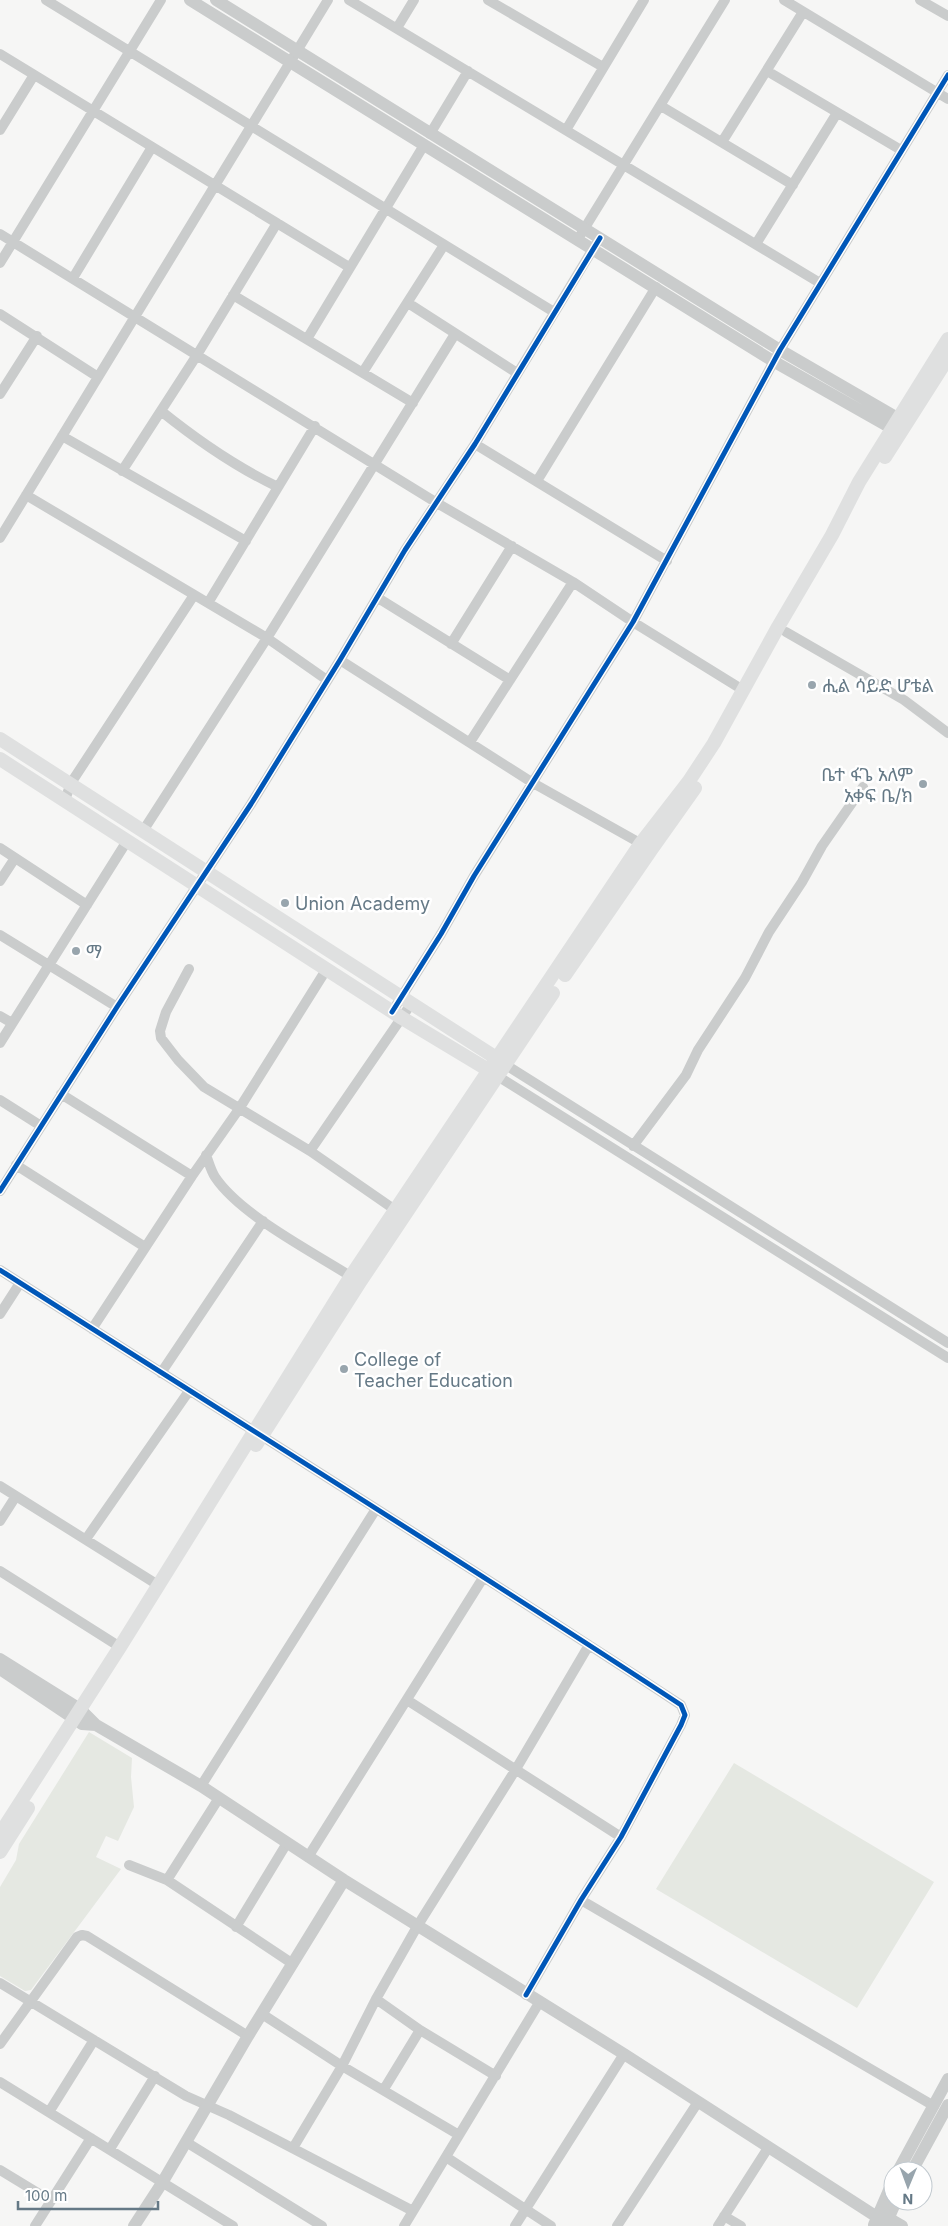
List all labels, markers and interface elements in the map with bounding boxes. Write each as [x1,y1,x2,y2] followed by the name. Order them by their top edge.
[822,675,934,696] place label: ሒል ሳይድ ሆቴል
[806,679,818,691] marker: ሒል ሳይድ ሆቴል
[821,764,913,806] place label: ቤተ ፋጌ አለም አቀፍ ቤ/ክ
[917,778,929,790] marker: ቤተ ፋጌ አለም አቀፍ ቤ/ክ
[295,893,430,914] place label: Union Academy
[279,897,291,909] marker: Union Academy
[86,941,102,962] place label: ማ
[70,945,82,957] marker: ማ
[354,1349,513,1391] place label: College of Teacher Education
[338,1363,350,1375] marker: College of Teacher Education
[883,2161,933,2211] north arrow
[18,2178,158,2210] scale bar
[25,2186,67,2205] text: 100 m
[902,2191,913,2208] text: N

